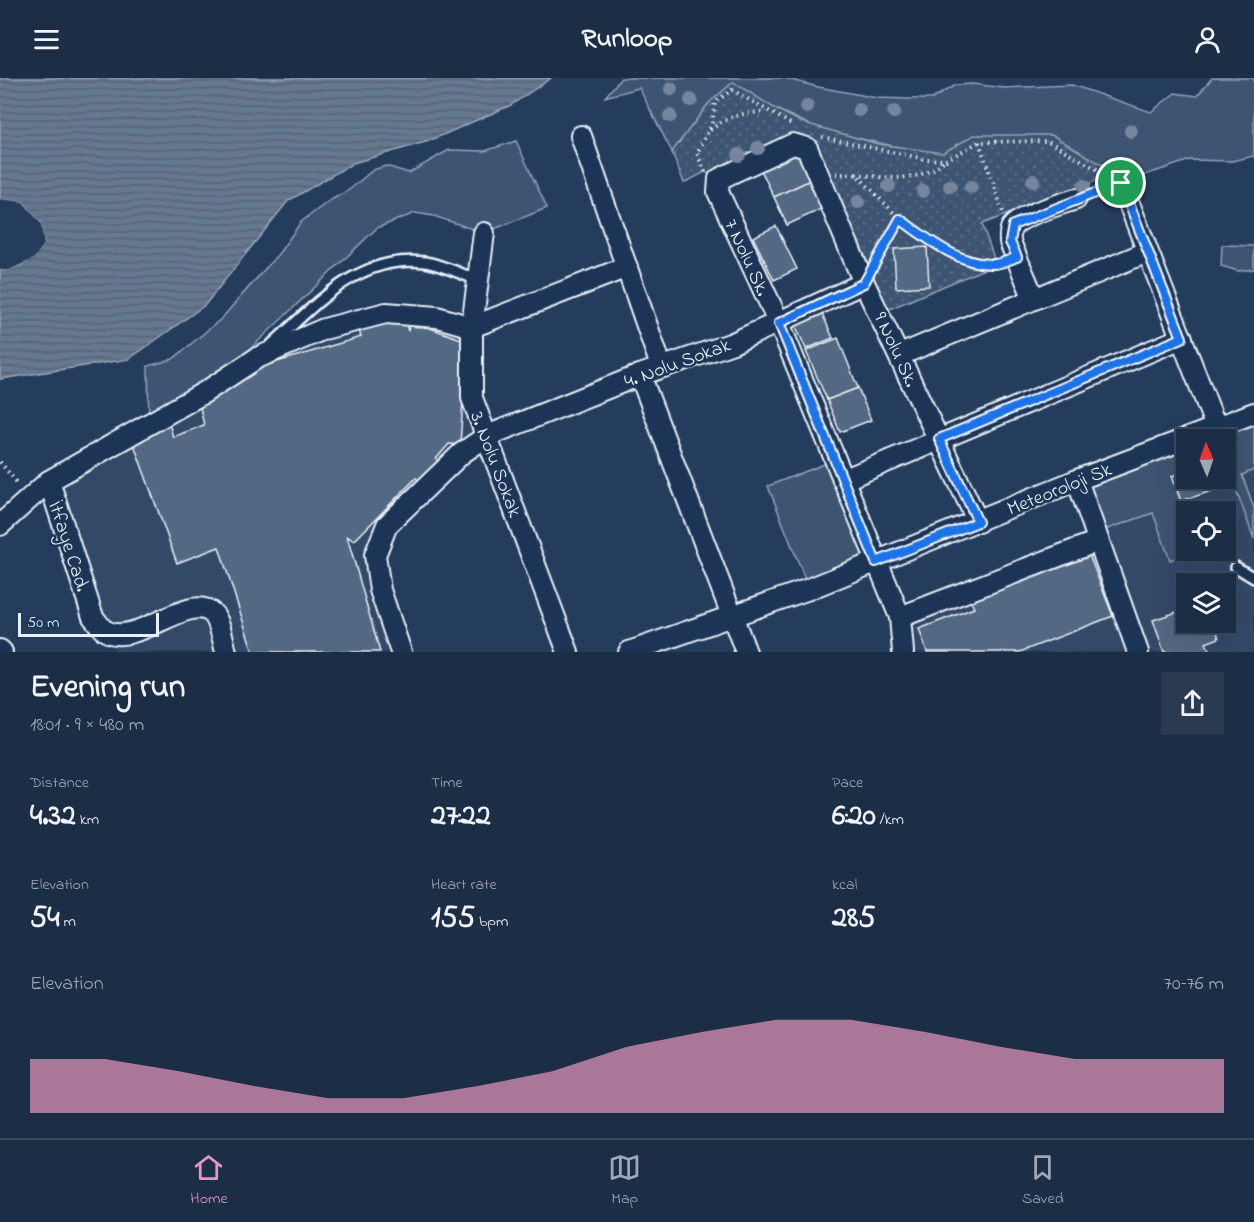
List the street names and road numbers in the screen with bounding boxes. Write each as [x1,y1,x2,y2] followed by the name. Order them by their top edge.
[715,215,776,301] street label: 7 Nolu Sk.
[865,308,925,392] street label: 9 Nolu Sk.
[621,332,735,397] street label: 4. Nolu Sokak
[461,408,528,522] street label: 3. Nolu Sokak
[1003,456,1117,525] street label: Meteoroloji Sk
[39,498,96,596] street label: İtfaye Cad.

